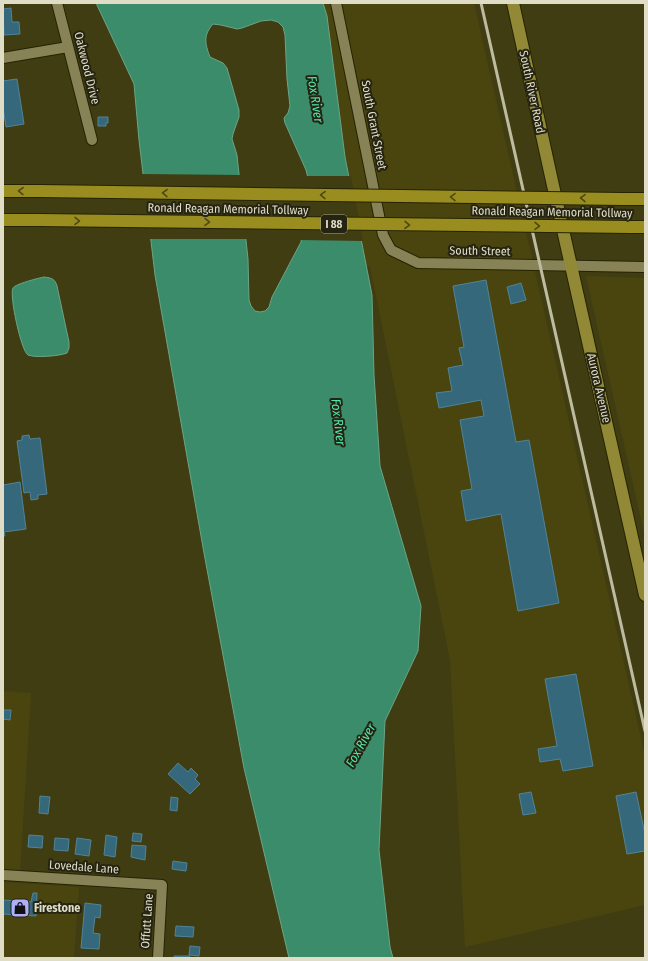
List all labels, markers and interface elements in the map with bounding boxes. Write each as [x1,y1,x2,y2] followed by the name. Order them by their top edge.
[71,30,103,106] street label: Oakwood Drive
[516,49,548,135] street label: South River Road
[304,75,327,124] water label: Fox River
[358,79,390,171] street label: South Grant Street
[18,187,24,195] one-way arrow
[162,189,168,197] one-way arrow
[320,191,326,199] one-way arrow
[450,193,456,201] one-way arrow
[580,194,586,202] one-way arrow
[148,201,309,217] street label: Ronald Reagan Memorial Tollway
[472,204,633,220] street label: Ronald Reagan Memorial Tollway
[321,215,347,233] road number: I 88
[74,217,80,225] one-way arrow
[204,218,210,226] one-way arrow
[404,221,410,229] one-way arrow
[534,222,540,230] one-way arrow
[449,243,511,259] street label: South Street
[584,352,614,424] street label: Aurora Avenue
[328,398,349,447] water label: Fox River
[342,721,379,770] water label: Fox River
[49,858,119,876] street label: Lovedale Lane
[138,893,156,949] street label: Offutt Lane
[9,897,31,919] shop icon: Firestone
[34,901,80,915] place label: Firestone

